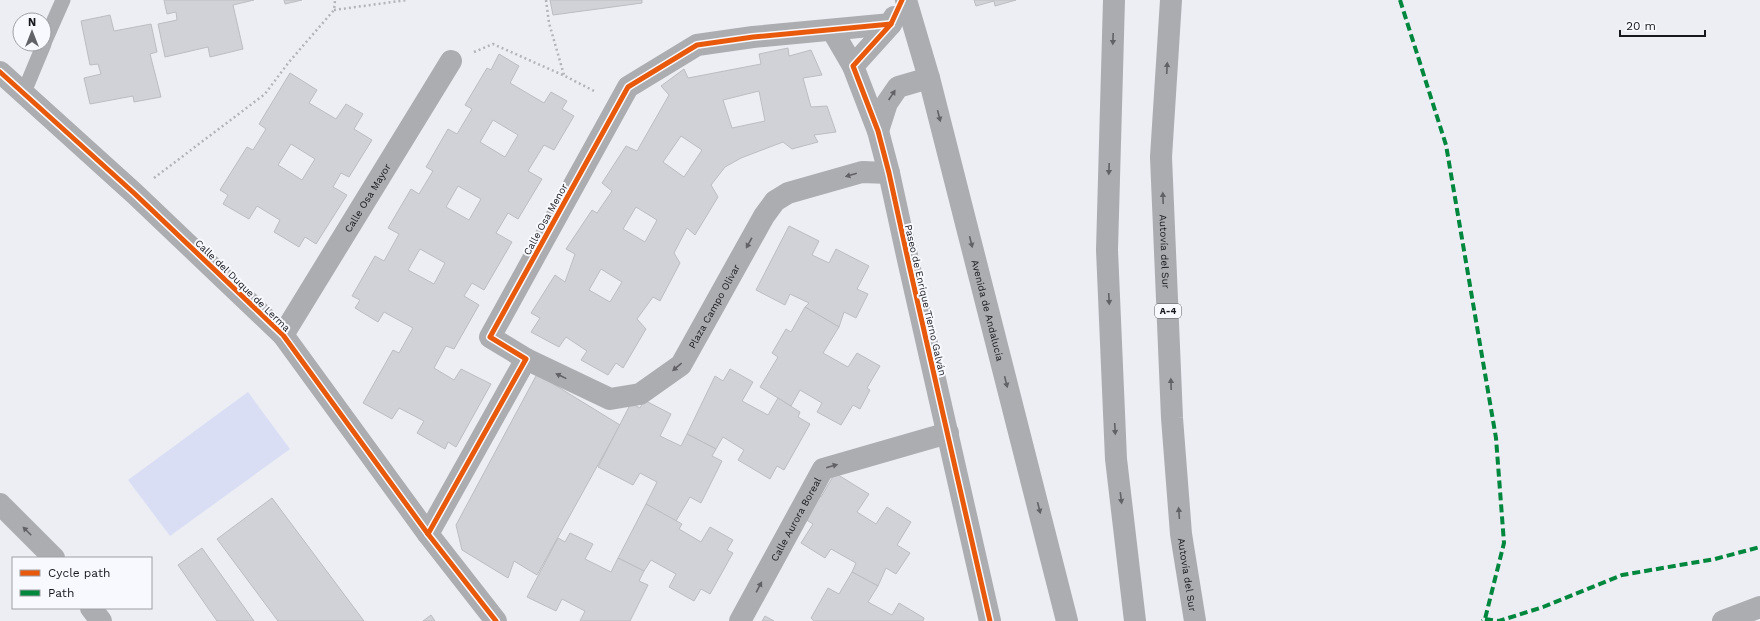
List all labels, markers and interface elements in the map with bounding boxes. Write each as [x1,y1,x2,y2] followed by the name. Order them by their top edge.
[12,12,52,52] north arrow
[1620,12,1705,38] scale bar
[28,16,36,29] text: N
[1626,19,1656,33] text: 20 m
[1110,33,1116,46] one-way arrow
[1163,62,1170,74] one-way arrow
[888,90,896,101] one-way arrow
[936,110,942,122] one-way arrow
[342,162,393,234] street label: Calle Osa Mayor
[1106,163,1112,176] one-way arrow
[845,172,857,178] one-way arrow
[521,182,570,257] street label: Calle Osa Menor
[1160,191,1166,204] one-way arrow
[1157,214,1172,289] street label: Autovía del Sur
[903,223,948,377] street label: Paseo de Enrique Tierno Galván
[968,236,974,248] one-way arrow
[193,237,292,334] street label: Calle del Duque de Lerma
[746,237,752,249] one-way arrow
[969,259,1006,363] street label: Avenida de Andalucía
[686,262,742,351] street label: Plaza Campo Olivar
[1106,293,1112,306] one-way arrow
[1155,304,1181,318] road number: A-4
[672,362,682,371] one-way arrow
[556,373,567,379] one-way arrow
[1004,376,1010,388] one-way arrow
[1167,378,1174,390] one-way arrow
[1112,423,1118,436] one-way arrow
[827,463,839,469] one-way arrow
[769,476,823,563] street label: Calle Aurora Boreal
[1118,492,1124,504] one-way arrow
[1036,502,1042,514] one-way arrow
[1176,507,1183,519] one-way arrow
[22,526,32,536] one-way arrow
[1176,537,1198,612] street label: Autovía del Sur
[12,557,152,609] legend
[48,566,110,580] text: Cycle path
[756,581,762,593] one-way arrow
[48,586,74,600] text: Path

